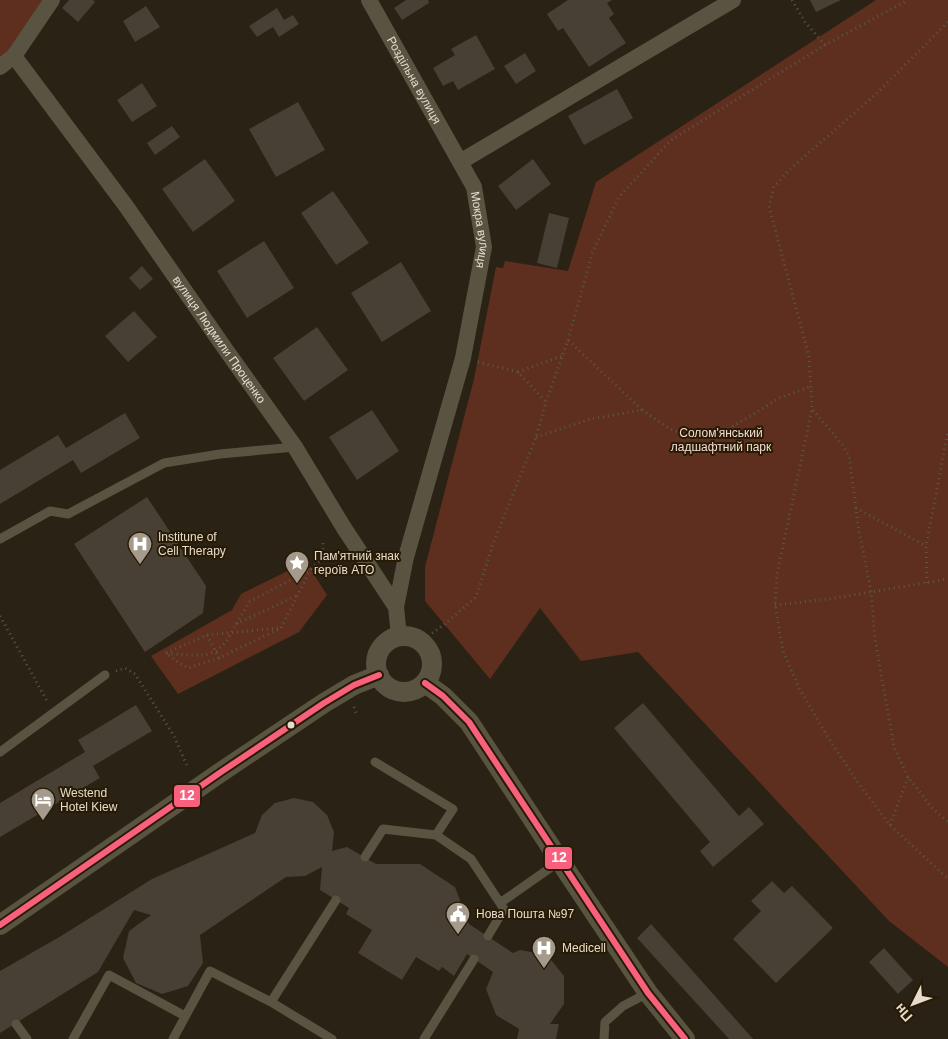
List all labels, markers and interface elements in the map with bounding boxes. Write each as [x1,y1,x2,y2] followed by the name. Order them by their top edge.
[384,34,444,126] street label: Роздільна вулиця
[468,190,491,270] street label: Мокра вулиця
[170,273,269,406] street label: вулиця Людмили Проценко
[671,426,772,454] park label: Солом'янський ладшафтний парк
[158,530,226,558] place label: Institune of Cell Therapy
[127,531,153,565] hospital icon: Institune of Cell Therapy
[314,549,400,577] place label: Пам'ятний знак героїв АТО
[284,550,310,584] place icon: Пам'ятний знак героїв АТО
[286,720,296,730] unlabelled marker
[173,784,201,808] line badge: 12
[60,786,118,814] place label: Westend Hotel Kiew
[30,787,56,821] hotel icon: Westend Hotel Kiew
[179,787,195,803] text: 12
[544,846,573,870] line badge: 12
[551,849,567,865] text: 12
[445,901,471,935] public building icon: Нова Пошта №97
[476,907,574,921] place label: Нова Пошта №97
[531,935,557,969] hospital icon: Medicell
[562,941,606,955] place label: Medicell
[888,979,938,1029] north arrow
[891,1000,915,1025] text: Пн

